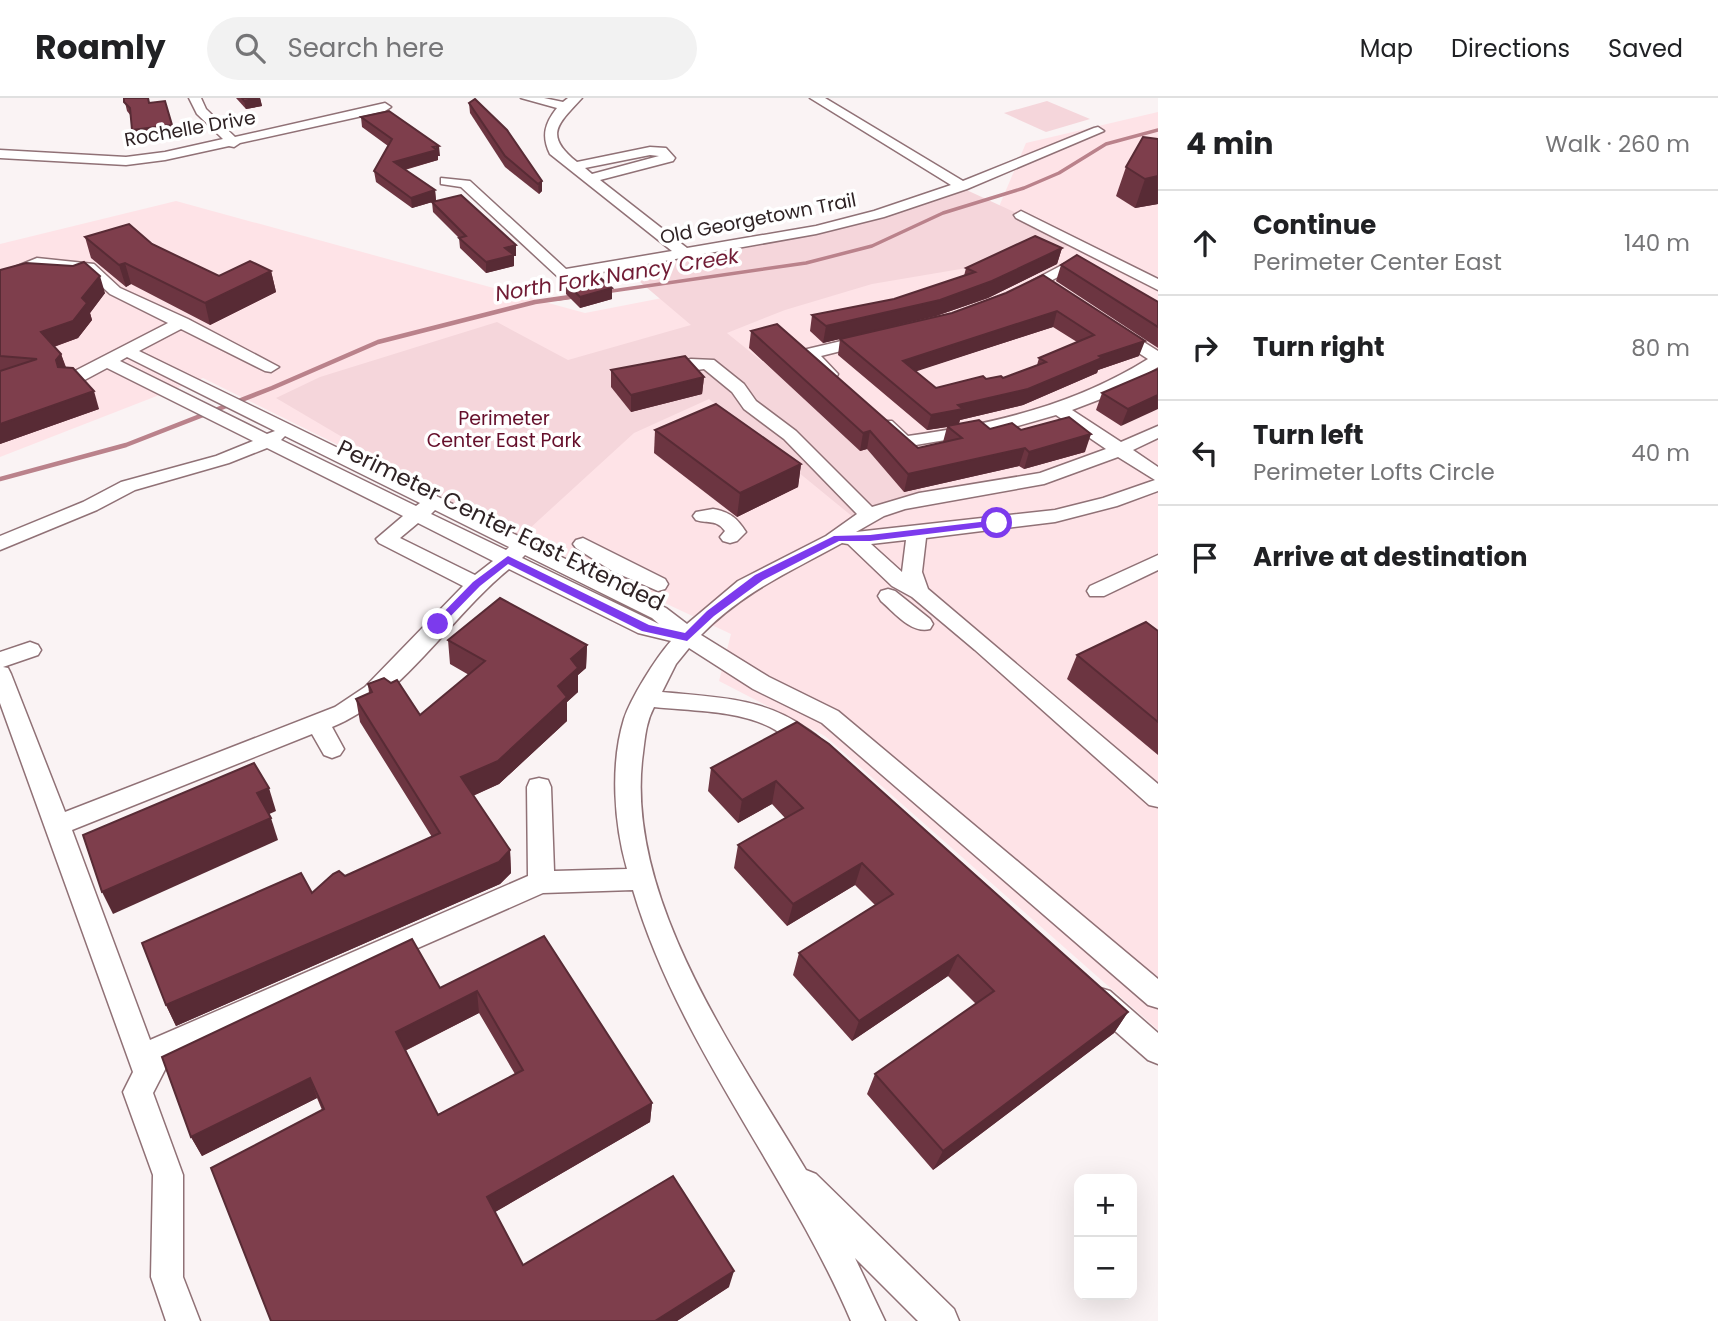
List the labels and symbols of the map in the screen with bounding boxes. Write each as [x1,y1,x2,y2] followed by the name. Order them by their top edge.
[122,104,258,153] street label: Rochelle Drive
[658,186,859,251] street label: Old Georgetown Trail
[493,241,742,308] water label: North Fork Nancy Creek
[427,405,582,454] park label: Perimeter Center East Park
[332,432,670,618] street label: Perimeter Center East Extended
[981,507,1012,538] route start
[422,608,453,639] route end

